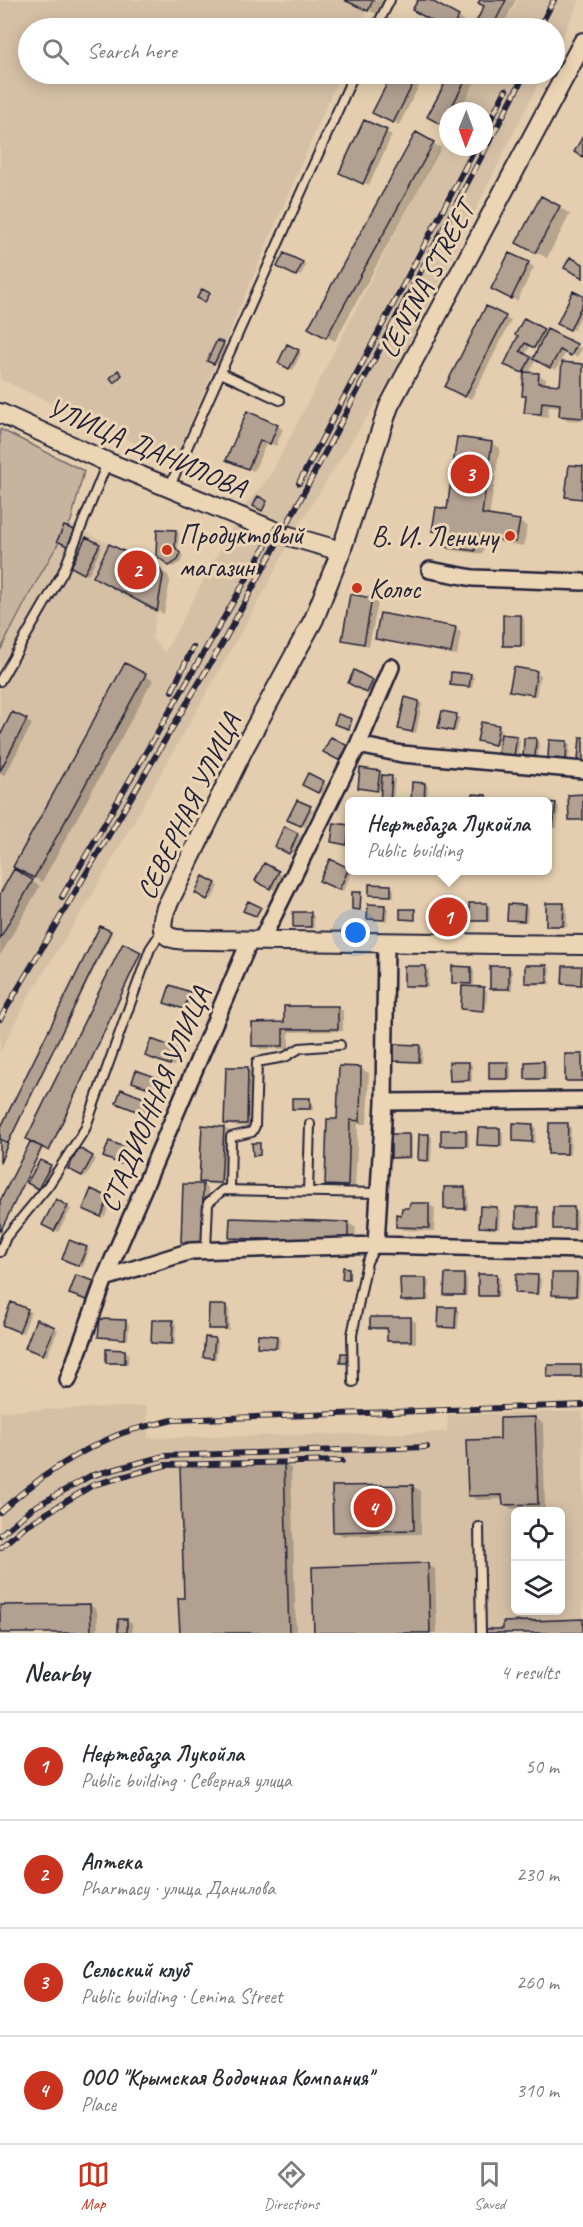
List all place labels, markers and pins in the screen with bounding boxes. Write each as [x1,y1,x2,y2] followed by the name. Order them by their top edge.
[450,452,490,496] pin: 3
[179,517,305,584] place label: Продуктовый магазин
[371,519,500,554] place label: В. И. Ленину
[503,529,517,543] marker: В. И. Ленину
[160,543,174,557] marker: Продуктовый магазин
[118,548,156,592] pin: 2
[369,571,421,606] place label: Колос
[350,581,364,595] marker: Колос
[428,894,468,940] pin: 1
[354,1486,392,1530] pin: 4

